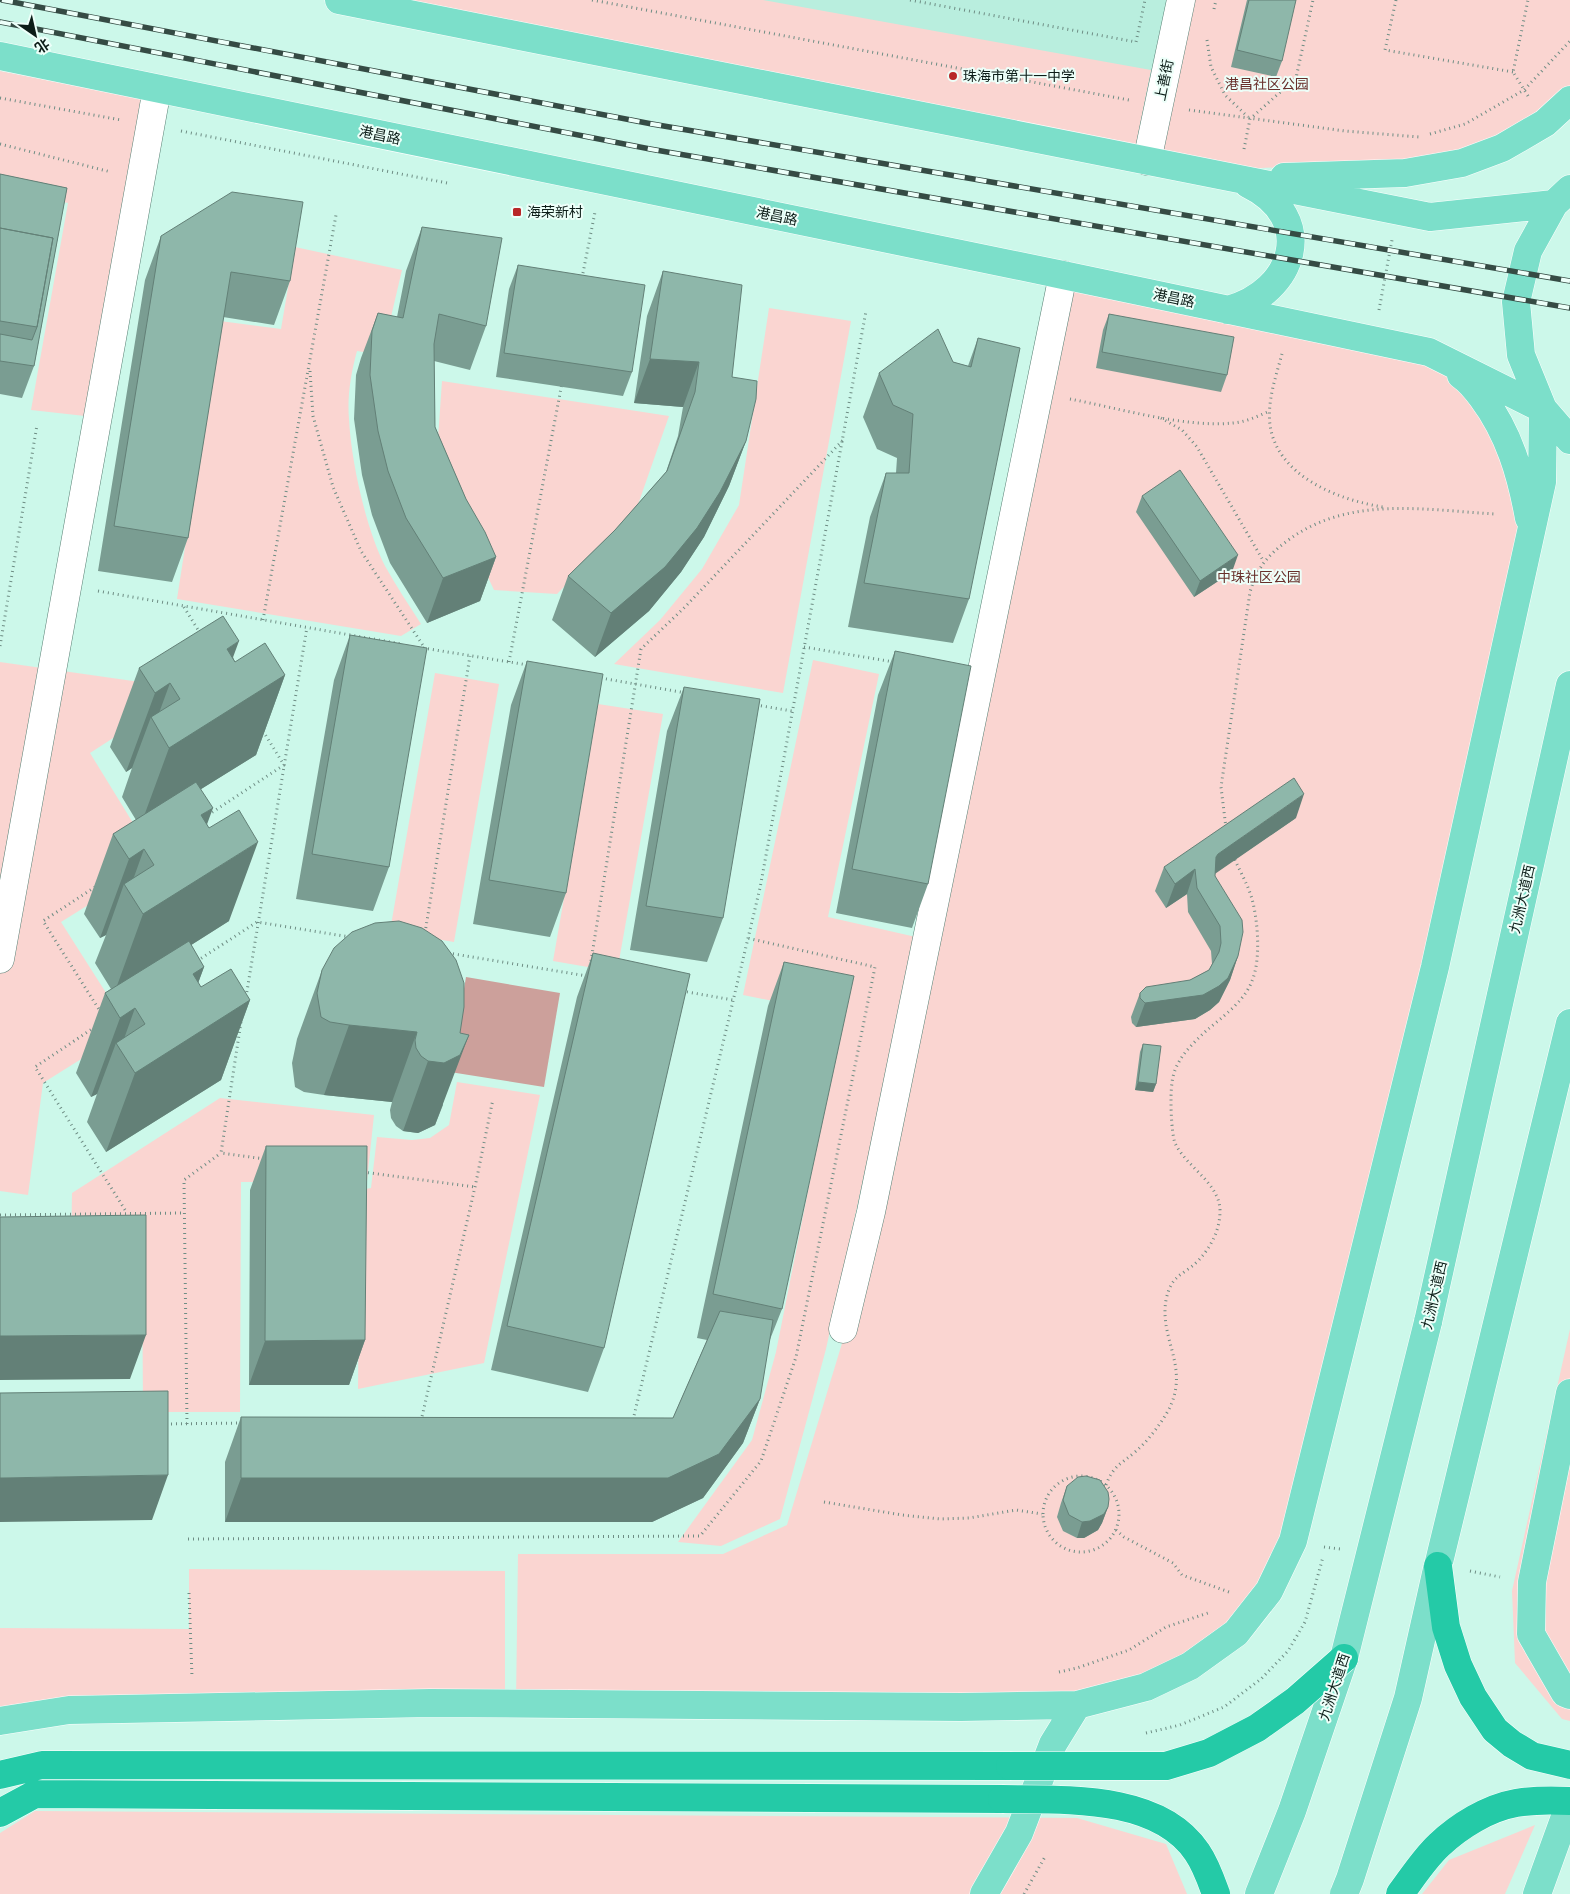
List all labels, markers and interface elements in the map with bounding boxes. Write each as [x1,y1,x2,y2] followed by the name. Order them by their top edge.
[10,10,60,60] north arrow
[31,34,53,57] text: 北
[1151,58,1177,102] street label: 上善街
[963,67,1075,85] place label: 珠海市第十一中学
[947,70,959,82] marker: 珠海市第十一中学
[1225,75,1309,93] park label: 港昌社区公园
[358,122,402,148] street label: 港昌路
[527,203,583,221] place label: 海荣新村
[755,203,799,229] street label: 港昌路
[511,206,523,218] marker: 海荣新村
[1152,285,1196,311] street label: 港昌路
[1217,568,1301,586] park label: 中珠社区公园
[1505,863,1539,935] street label: 九洲大道西
[1417,1259,1451,1331] street label: 九洲大道西
[1315,1651,1353,1723] street label: 九洲大道西

